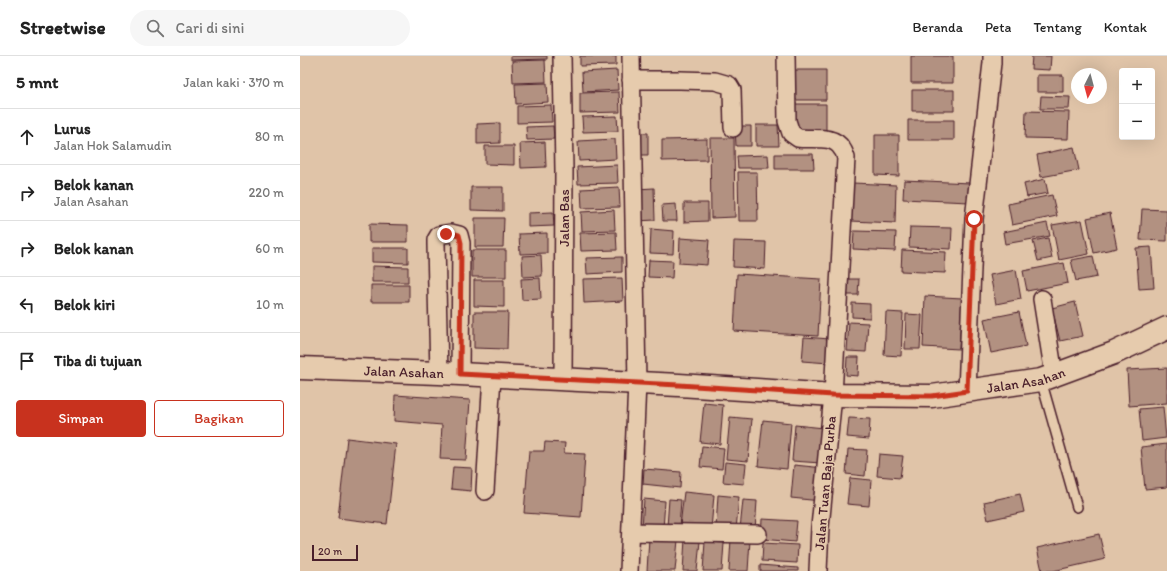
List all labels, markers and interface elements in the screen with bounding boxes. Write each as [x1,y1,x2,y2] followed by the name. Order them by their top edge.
[130,10,410,46] search box
[20,16,106,39] text: Streetwise
[144,17,166,39] icon: search
[176,19,244,37] text: Cari di sini
[912,19,963,36] text: Beranda
[985,19,1011,36] text: Peta
[1033,19,1082,36] text: Tentang
[1104,19,1147,36] text: Kontak
[1071,68,1107,104] north arrow
[1119,68,1155,140] map controls
[1119,68,1155,104] button: +
[16,72,59,92] text: 5 mnt
[183,75,284,90] text: Jalan kaki · 370 m
[1119,104,1155,140] button: −
[54,120,91,138] text: Lurus
[16,126,38,148] icon: ahead
[255,129,284,144] text: 80 m
[54,138,172,153] text: Jalan Hok Salamudin
[54,176,134,194] text: Belok kanan
[16,182,38,204] icon: right
[248,185,284,200] text: 220 m
[556,189,573,247] street label: Jalan Bas
[54,194,128,209] text: Jalan Asahan
[965,210,983,228] route start
[437,225,455,243] route end
[16,238,38,260] icon: right
[54,240,134,258] text: Belok kanan
[255,241,284,256] text: 60 m
[16,294,38,316] icon: left
[54,296,115,314] text: Belok kiri
[256,297,284,312] text: 10 m
[16,350,38,372] icon: arrive
[54,352,142,370] text: Tiba di tujuan
[364,362,445,382] street label: Jalan Asahan
[985,364,1068,397] street label: Jalan Asahan
[16,400,146,437] button: Simpan
[154,400,284,437] button: Bagikan
[811,415,840,551] street label: Jalan Tuan Baja Purba
[312,543,358,562] scale bar
[318,545,342,558] text: 20 m

